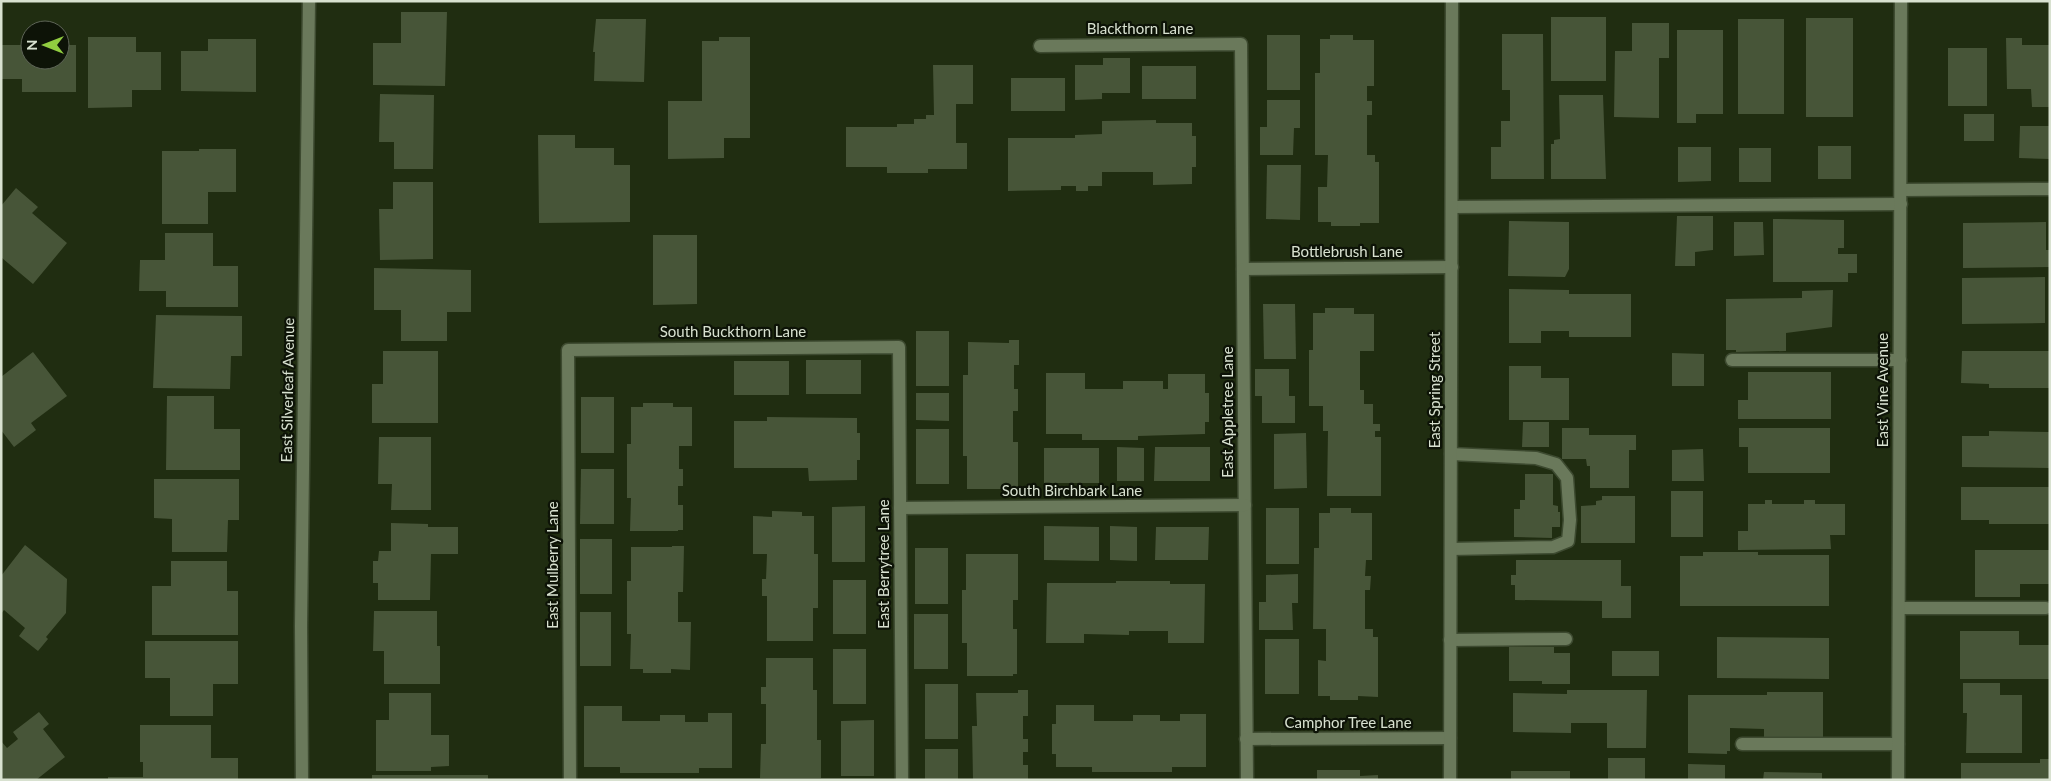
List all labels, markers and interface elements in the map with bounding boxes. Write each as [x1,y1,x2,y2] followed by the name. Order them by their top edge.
[1087,19,1193,37] street label: Blackthorn Lane
[20,20,70,70] north arrow
[23,40,40,50] text: N
[1291,242,1403,260] street label: Bottlebrush Lane
[277,317,297,462] street label: East Silverleaf Avenue
[660,322,806,340] street label: South Buckthorn Lane
[1425,331,1443,448] street label: East Spring Street
[1873,333,1891,447] street label: East Vine Avenue
[1218,346,1236,478] street label: East Appletree Lane
[1002,481,1142,499] street label: South Birchbark Lane
[874,499,892,629] street label: East Berrytree Lane
[543,501,561,629] street label: East Mulberry Lane
[1284,713,1412,731] street label: Camphor Tree Lane

